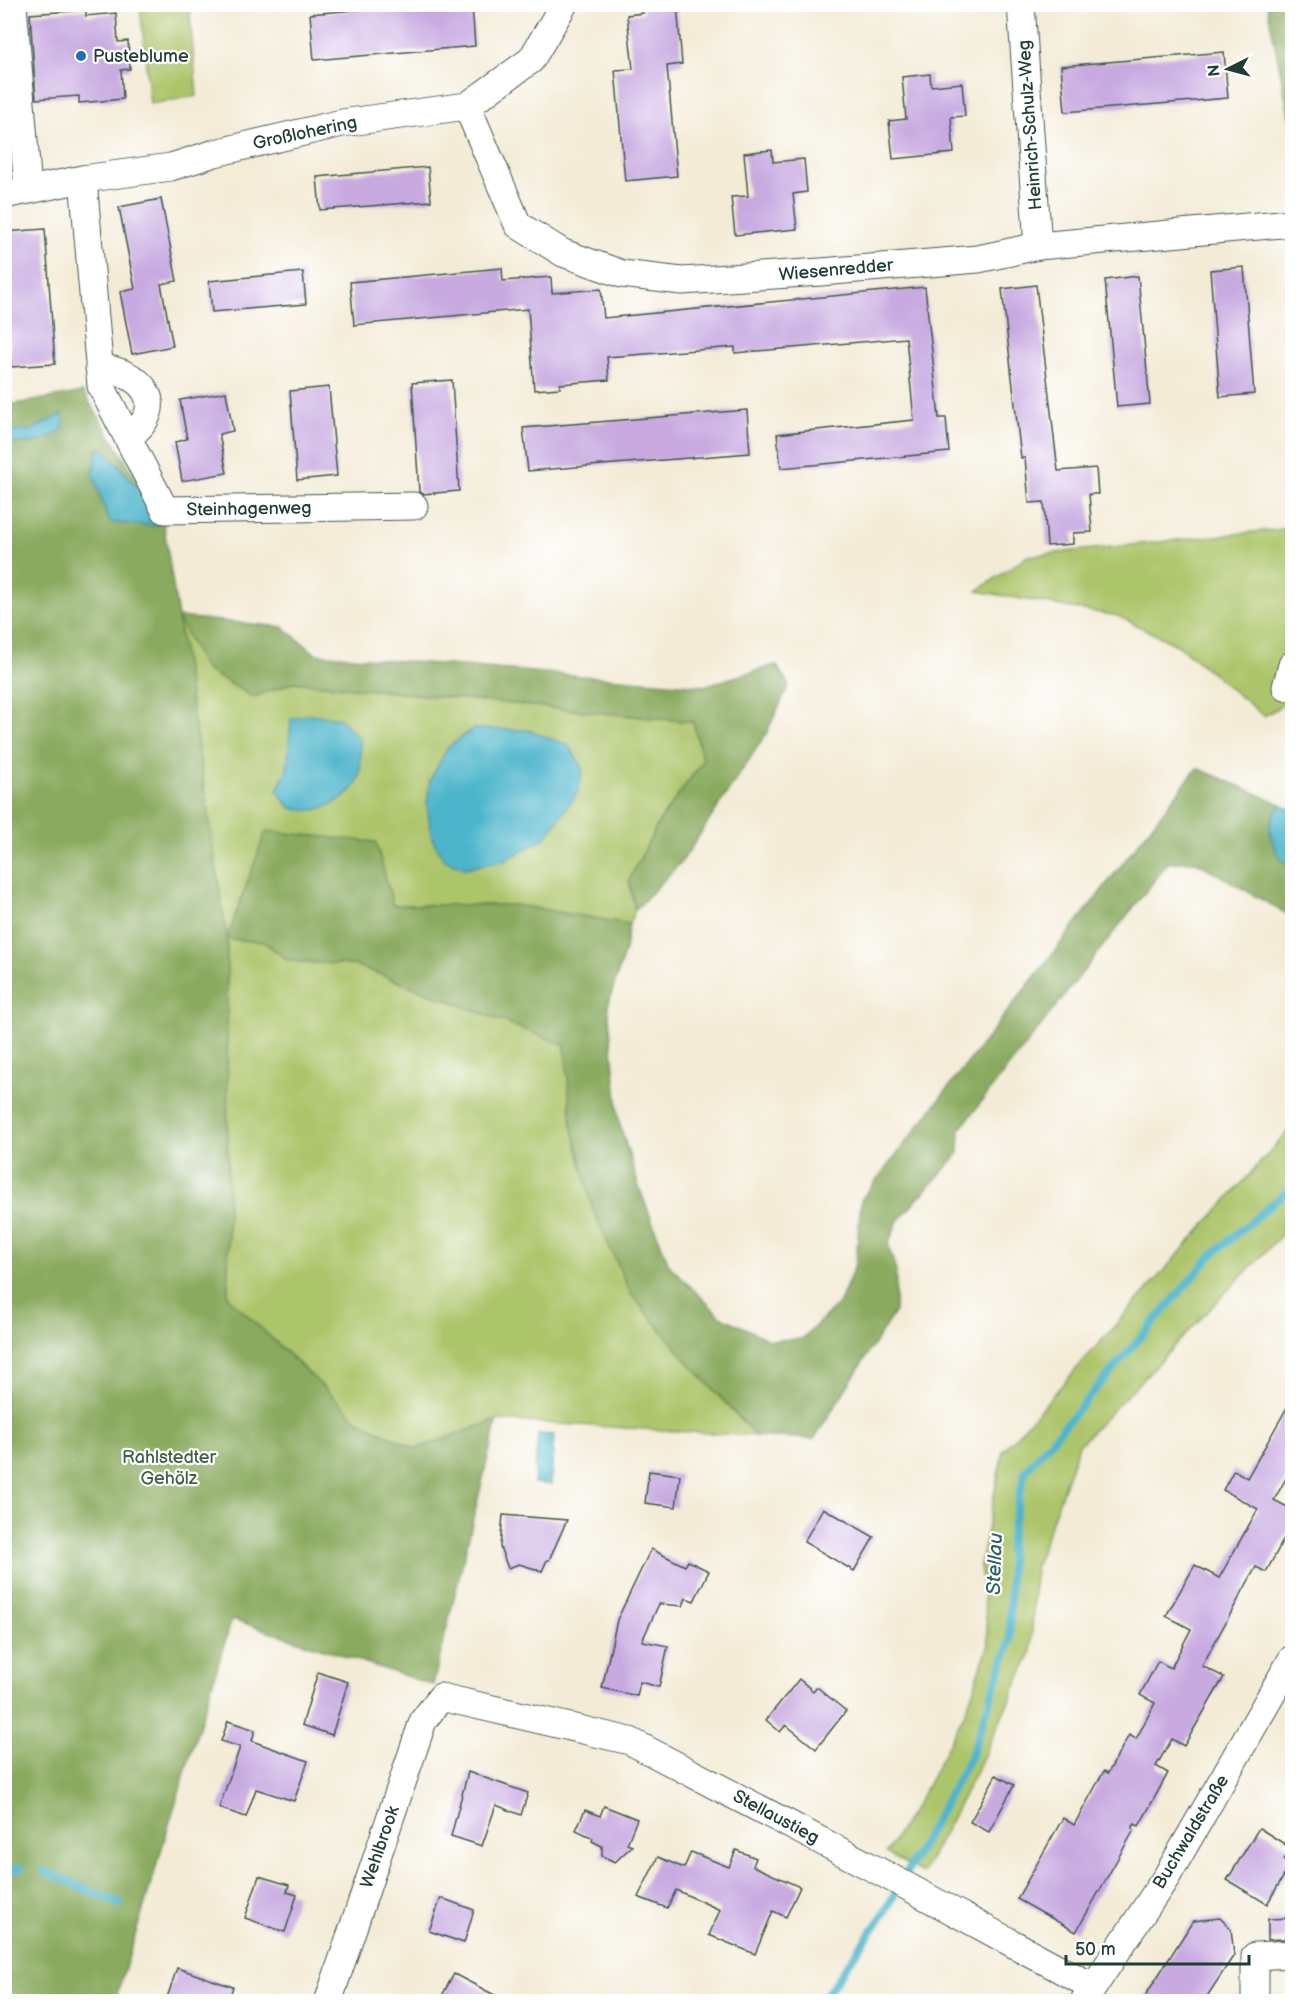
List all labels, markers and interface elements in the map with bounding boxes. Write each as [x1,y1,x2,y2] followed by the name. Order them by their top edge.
[1014,39,1046,211] street label: Heinrich-Schulz-Weg
[1198,39,1258,99] north arrow
[93,46,189,67] place label: Pusteblume
[74,49,88,63] marker: Pusteblume
[1204,63,1225,77] text: N
[251,112,359,154] street label: Großlohering
[778,254,895,285] street label: Wiesenredder
[186,497,312,521] street label: Steinhagenweg
[122,1447,216,1489] park label: Rahlstedter Gehölz
[982,1533,1008,1595] water label: Stellau
[1149,1771,1234,1893] street label: Buchwaldstraße
[729,1786,823,1848] street label: Stellaustieg
[356,1803,404,1891] street label: Wehlbrook
[1066,1928,1249,1966] scale bar
[1075,1939,1116,1960] text: 50 m

